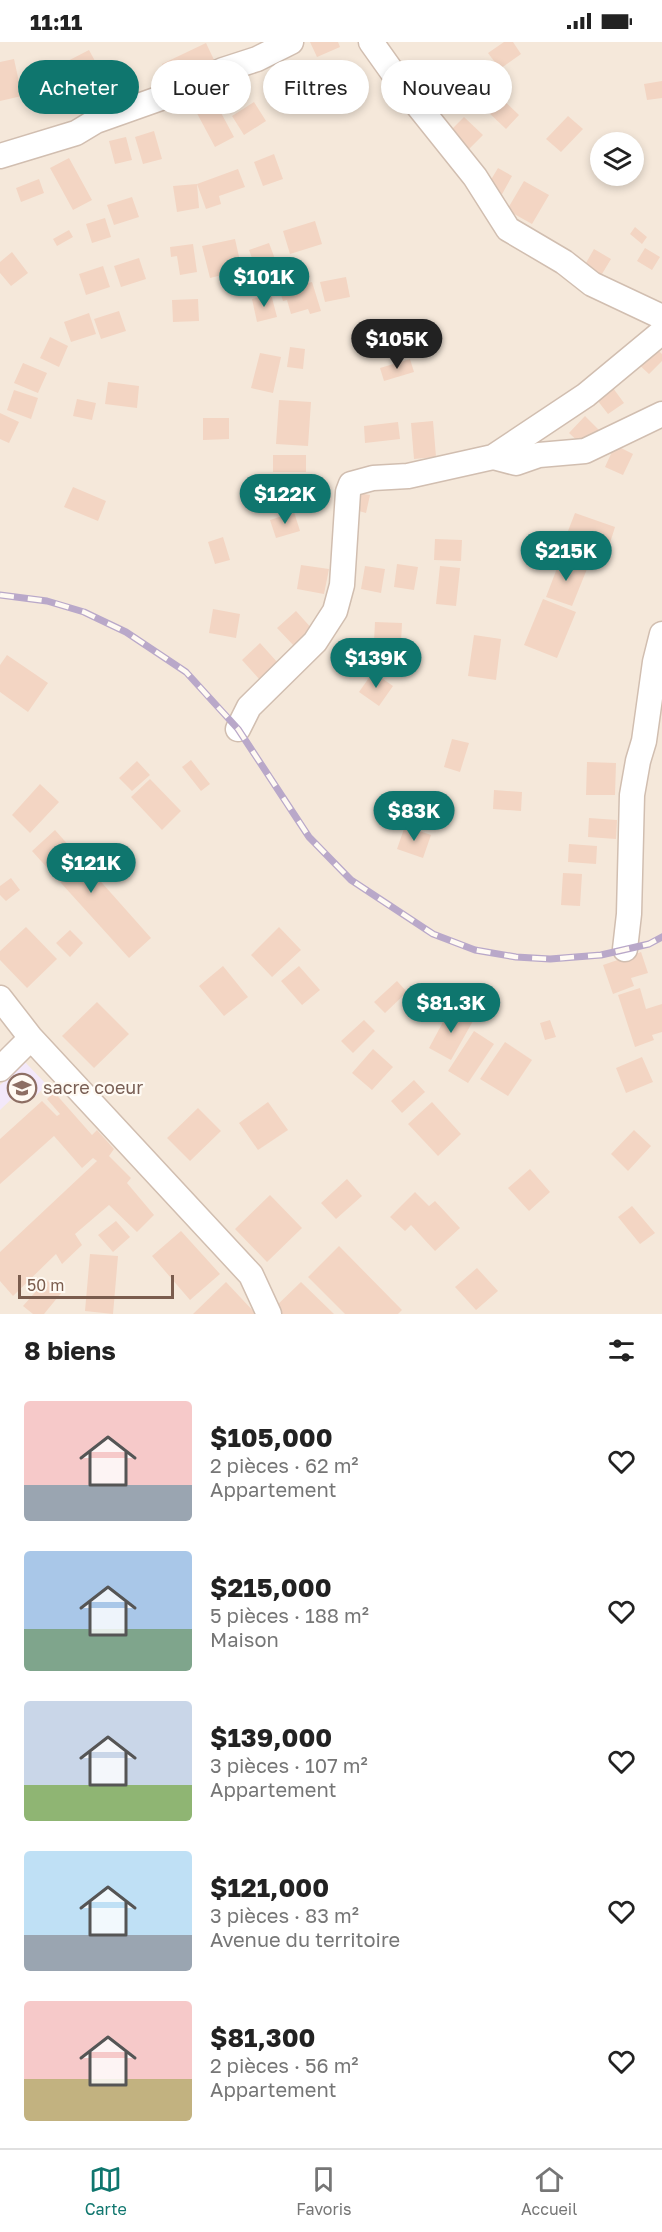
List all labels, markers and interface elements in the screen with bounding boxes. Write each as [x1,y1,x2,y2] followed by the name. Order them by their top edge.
[30,8,82,35] text: 11:11
[18,60,139,114] chip: Acheter
[151,60,251,114] chip: Louer
[263,60,369,114] chip: Filtres
[381,60,512,114] chip: Nouveau
[590,132,644,186] map controls
[590,132,644,186] button: layers
[222,257,306,308] pin: $101K
[233,264,295,288] text: $101K
[355,319,439,370] pin: $105K
[365,326,429,350] text: $105K
[243,474,327,525] pin: $122K
[254,481,316,505] text: $122K
[524,531,608,582] pin: $215K
[535,538,597,562] text: $215K
[334,638,418,689] pin: $139K
[344,645,408,669] text: $139K
[378,791,450,842] pin: $83K
[388,798,440,822] text: $83K
[49,843,133,894] pin: $121K
[61,850,121,874] text: $121K
[402,983,500,1034] pin: $81.3K
[416,990,486,1014] text: $81.3K
[6,1072,38,1104] school or university icon: sacre coeur
[43,1076,143,1098] place label: sacre coeur
[18,1272,174,1300] scale bar
[27,1275,64,1295] text: 50 m
[605,1334,638,1367] icon: filters
[24,1335,116,1366] text: 8 biens
[210,1422,333,1453] text: $105,000
[72,1425,144,1497] icon: home
[605,1445,638,1478] icon: heart
[210,1453,359,1477] text: 2 pièces · 62 m²
[210,1477,337,1501] text: Appartement
[210,1572,332,1603] text: $215,000
[72,1575,144,1647] icon: home
[605,1595,638,1628] icon: heart
[210,1603,369,1627] text: 5 pièces · 188 m²
[210,1627,279,1651] text: Maison
[210,1722,332,1753] text: $139,000
[72,1725,144,1797] icon: home
[605,1745,638,1778] icon: heart
[210,1753,368,1777] text: 3 pièces · 107 m²
[210,1777,337,1801] text: Appartement
[210,1872,329,1903] text: $121,000
[72,1875,144,1947] icon: home
[605,1895,638,1928] icon: heart
[210,1903,359,1927] text: 3 pièces · 83 m²
[210,1927,400,1951] text: Avenue du territoire
[210,2022,315,2053] text: $81,300
[72,2025,144,2097] icon: home
[605,2045,638,2078] icon: heart
[210,2053,359,2077] text: 2 pièces · 56 m²
[210,2077,337,2101] text: Appartement
[85,2163,127,2219] tab: Carte
[296,2163,351,2219] tab: Favoris
[521,2163,577,2219] tab: Accueil

